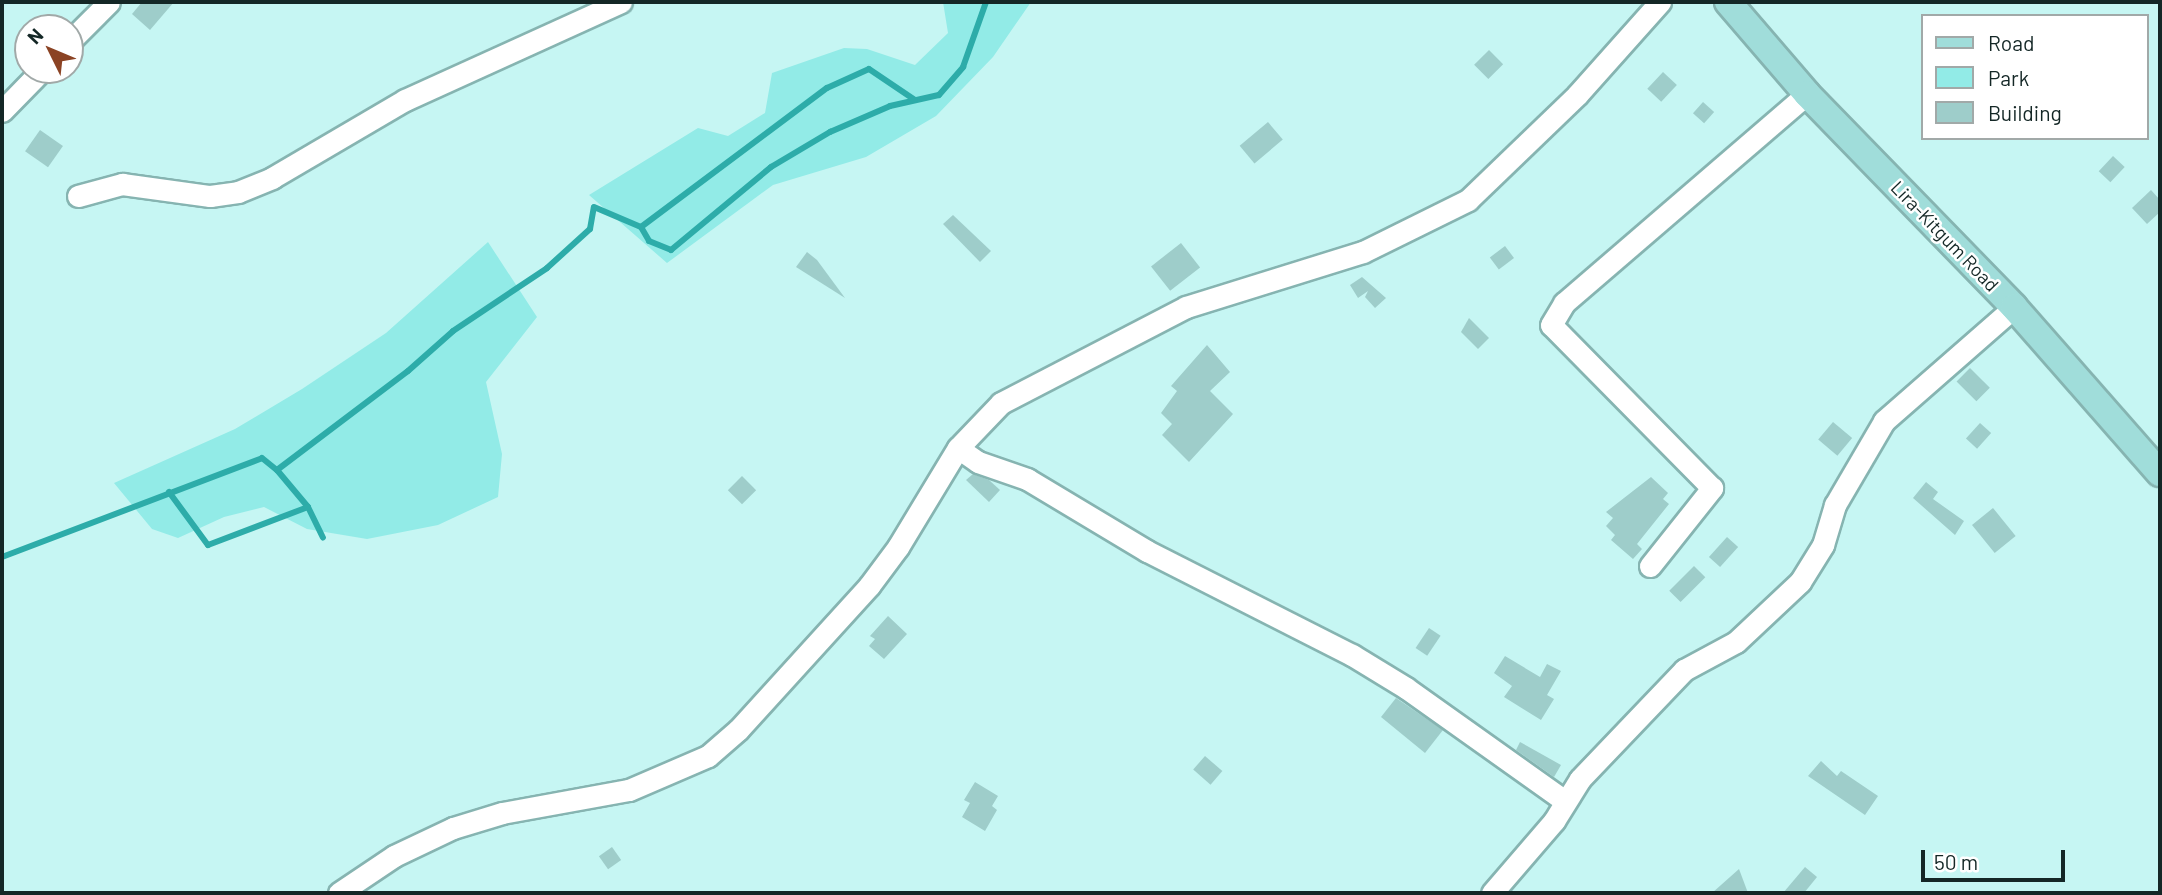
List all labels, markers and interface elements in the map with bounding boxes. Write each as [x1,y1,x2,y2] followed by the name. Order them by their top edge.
[14,14,84,84] north arrow
[1920,14,2148,140] legend
[22,23,47,48] text: N
[1988,30,2034,55] text: Road
[1988,65,2029,90] text: Park
[1988,100,2062,125] text: Building
[1886,176,2004,296] street label: Lira-Kitgum Road
[1924,836,2068,880] scale bar
[1934,849,1978,874] text: 50 m

